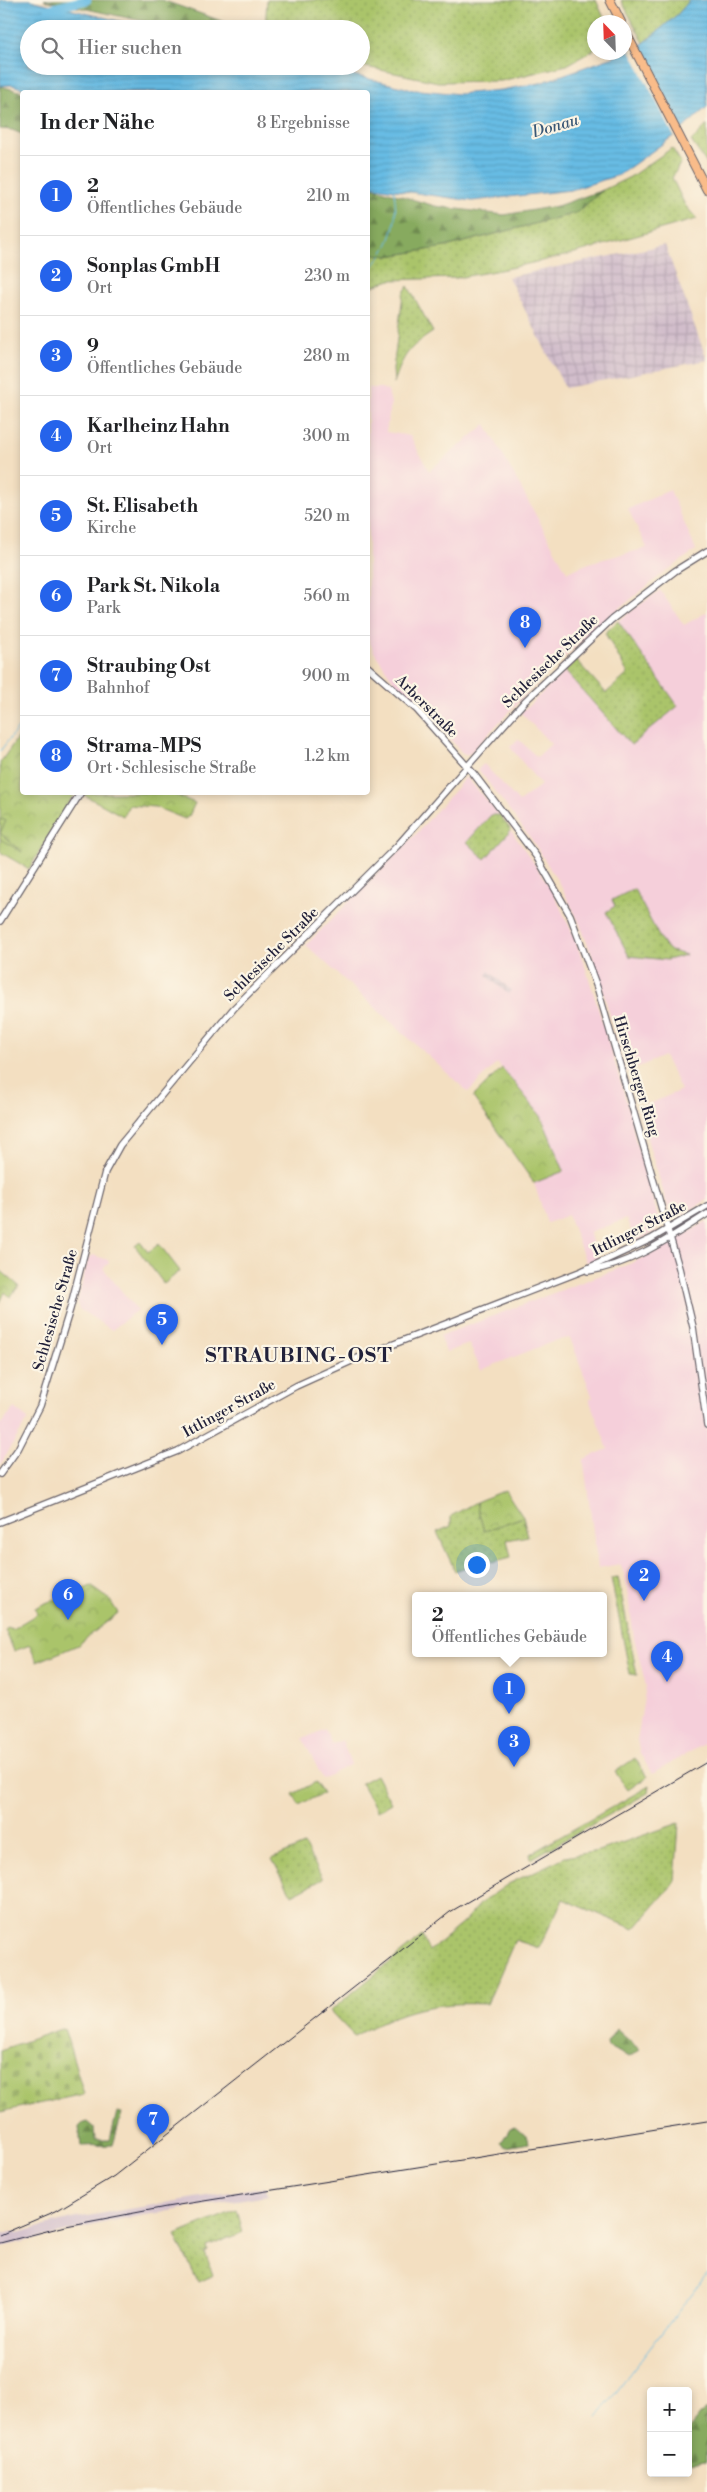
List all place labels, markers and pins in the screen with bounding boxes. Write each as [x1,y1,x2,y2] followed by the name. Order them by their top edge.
[509,607,541,648] pin: 8
[146,1304,178,1345] pin: 5
[628,1560,660,1601] pin: 2
[52,1579,84,1620] pin: 6
[651,1641,683,1682] pin: 4
[493,1673,525,1714] pin: 1
[498,1726,530,1767] pin: 3
[137,2104,169,2145] pin: 7

